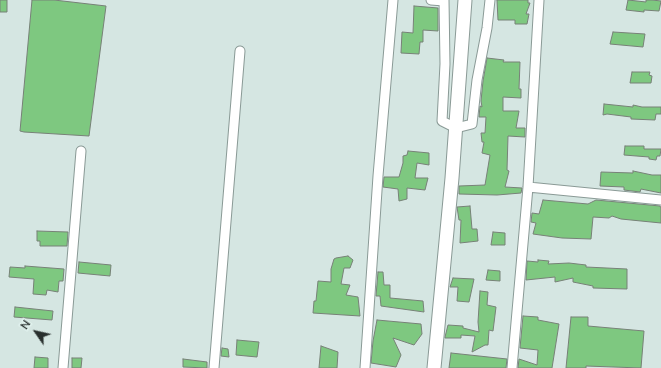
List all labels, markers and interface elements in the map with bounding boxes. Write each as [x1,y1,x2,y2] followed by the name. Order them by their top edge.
[16,312,56,352] north arrow
[17,317,34,333] text: N

